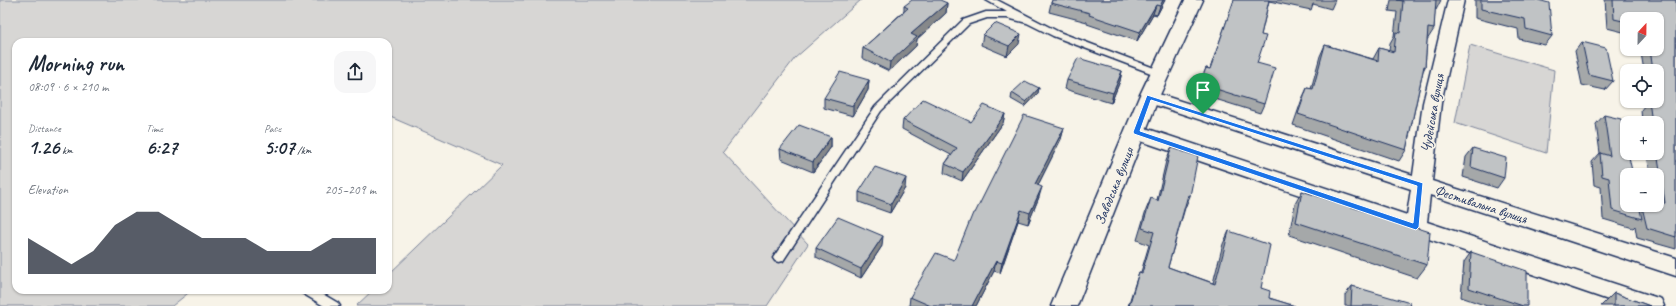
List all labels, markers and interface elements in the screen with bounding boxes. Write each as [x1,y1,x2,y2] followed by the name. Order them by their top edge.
[1620,12,1664,56] north arrow
[1620,12,1664,212] map controls
[28,50,124,78] text: Morning run
[334,51,376,93] button: share
[1620,64,1664,108] button: locate
[1417,72,1448,154] street label: Чудейська вулиця
[1186,73,1220,114] pin
[28,79,109,95] text: 08:09 · 6 × 210 m
[1192,79,1214,101] icon: arrive
[1620,116,1664,160] button: +
[28,121,61,135] text: Distance
[146,121,163,135] text: Time
[264,121,281,135] text: Pace
[28,135,59,160] text: 1.26
[146,135,177,160] text: 6:27
[264,135,295,160] text: 5:07
[59,143,73,157] text: km
[295,143,312,157] text: /km
[1091,144,1138,227] street label: Заводська вулиця
[1620,168,1664,212] button: −
[28,182,68,198] text: Elevation
[325,182,376,198] text: 205–209 m
[1432,182,1530,228] street label: Фестивальна вулиця

